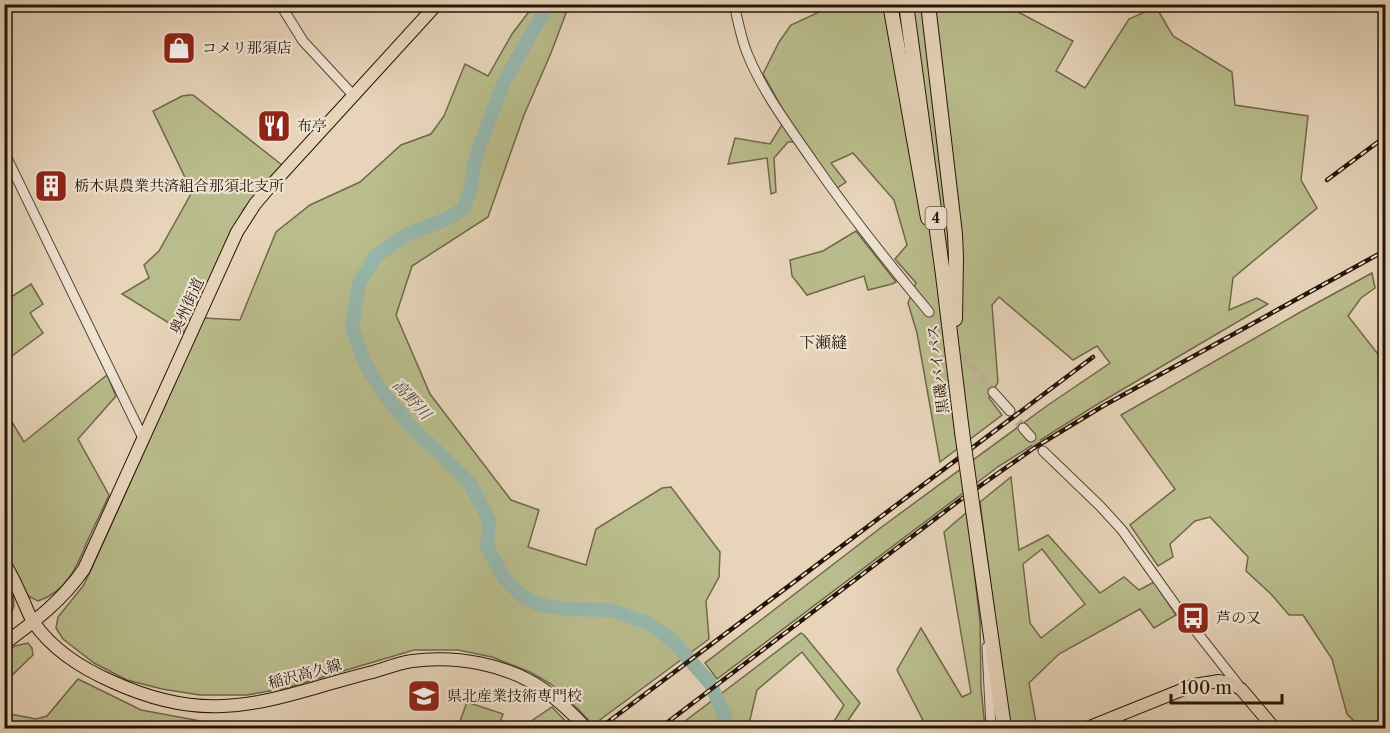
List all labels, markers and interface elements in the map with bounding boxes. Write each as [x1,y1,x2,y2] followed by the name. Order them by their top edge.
[161,30,197,66] shop icon: コメリ那須店
[202,38,292,57] place label: コメリ那須店
[256,108,292,144] restaurant icon: 布亭
[297,116,327,135] place label: 布亭
[33,168,69,204] building icon: 栃木県農業共済組合那須北支所
[74,176,284,195] place label: 栃木県農業共済組合那須北支所
[926,207,946,229] road number: 4
[165,275,208,337] street label: 奥州街道
[923,323,952,415] street label: 黒磯バイパス
[799,332,847,352] district label: 下瀬縫
[388,375,437,425] water label: 高野川
[1175,600,1211,636] bus stop icon: 芦の又
[1216,608,1261,627] place label: 芦の又
[266,655,344,692] street label: 稲沢高久線
[1171,667,1282,705] scale bar
[1180,677,1232,699] text: 100 m
[406,678,442,714] school or university icon: 県北産業技術専門校
[447,686,582,705] place label: 県北産業技術専門校

